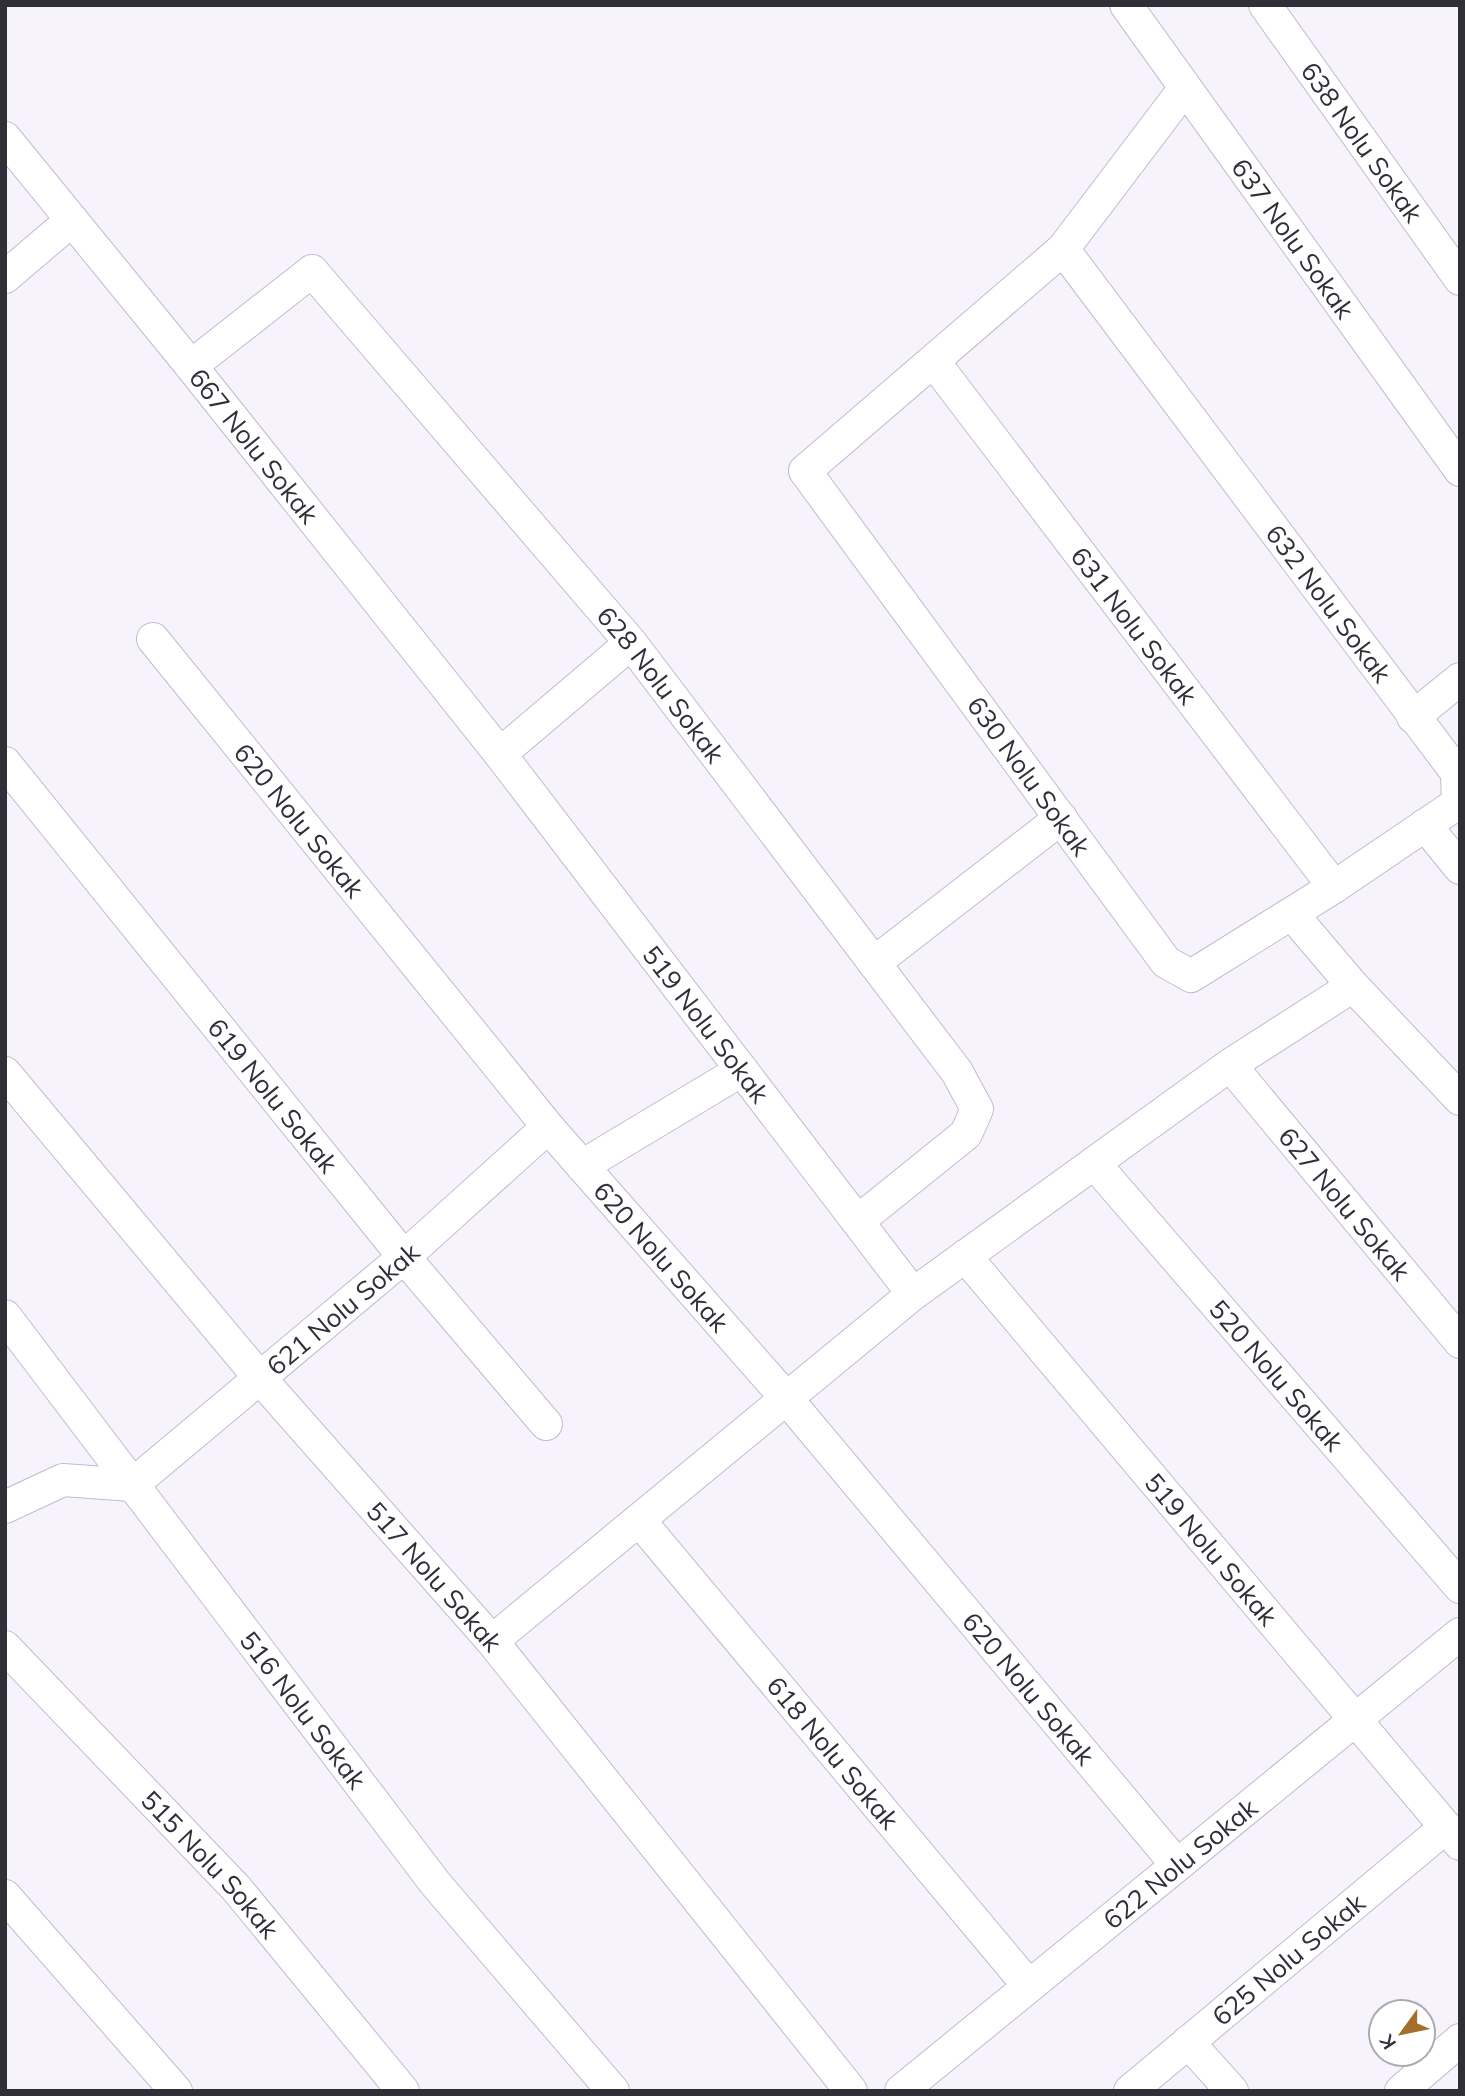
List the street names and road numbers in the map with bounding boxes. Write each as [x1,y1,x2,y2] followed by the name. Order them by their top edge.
[1294,55,1431,229] street label: 638 Nolu Sokak
[1225,152,1362,325] street label: 637 Nolu Sokak
[183,361,327,530] street label: 667 Nolu Sokak
[1259,518,1400,689] street label: 632 Nolu Sokak
[1064,540,1205,711] street label: 631 Nolu Sokak
[590,599,733,770] street label: 628 Nolu Sokak
[960,690,1098,863] street label: 630 Nolu Sokak
[227,736,372,905] street label: 620 Nolu Sokak
[636,939,777,1110] street label: 519 Nolu Sokak
[201,1011,346,1180] street label: 619 Nolu Sokak
[1272,1120,1419,1287] street label: 627 Nolu Sokak
[587,1174,737,1339] street label: 620 Nolu Sokak
[260,1235,426,1382] street label: 621 Nolu Sokak
[1203,1293,1352,1458] street label: 520 Nolu Sokak
[1138,1466,1286,1632] street label: 519 Nolu Sokak
[360,1494,510,1658] street label: 517 Nolu Sokak
[956,1605,1103,1772] street label: 620 Nolu Sokak
[233,1624,374,1795] street label: 516 Nolu Sokak
[760,1669,907,1836] street label: 618 Nolu Sokak
[135,1783,287,1945] street label: 515 Nolu Sokak
[1096,1790,1264,1936] street label: 622 Nolu Sokak
[1205,1885,1372,2032] street label: 625 Nolu Sokak

